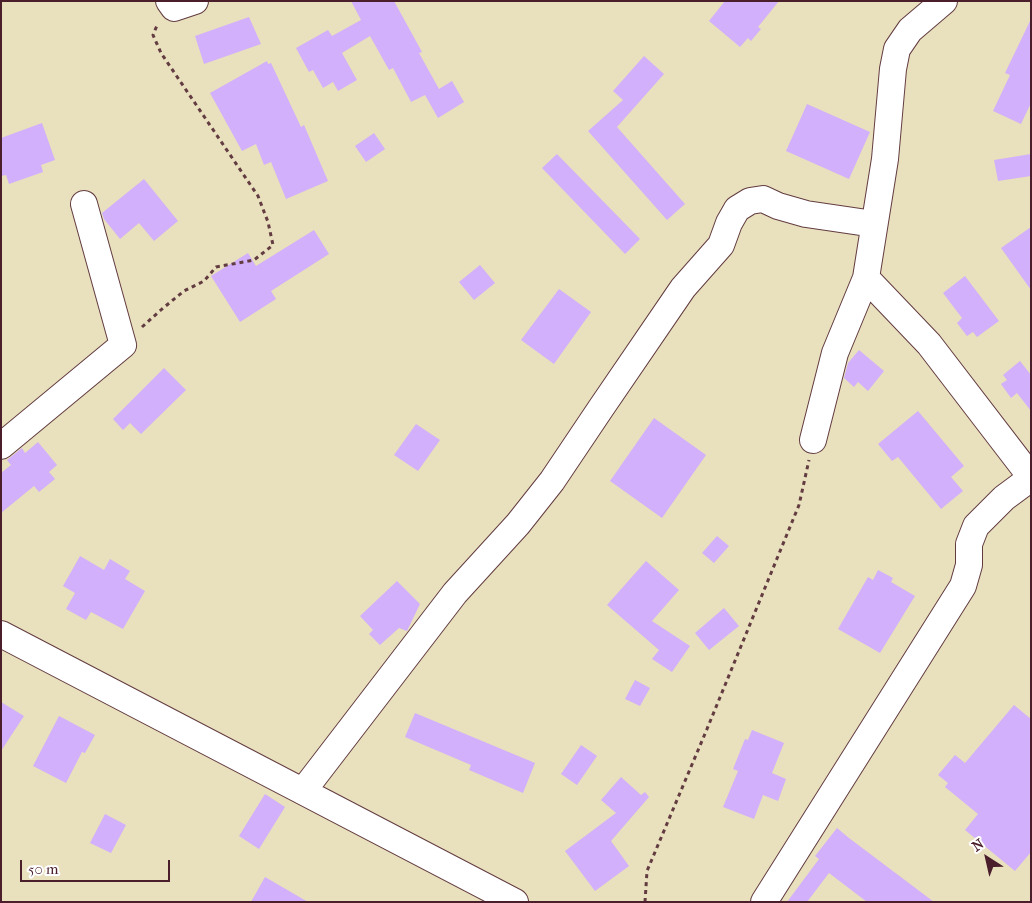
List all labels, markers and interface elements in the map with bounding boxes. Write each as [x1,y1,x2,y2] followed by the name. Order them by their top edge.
[962,833,1012,883] north arrow
[969,835,987,855] text: N
[22,850,172,882] scale bar
[28,860,58,878] text: 50 m

